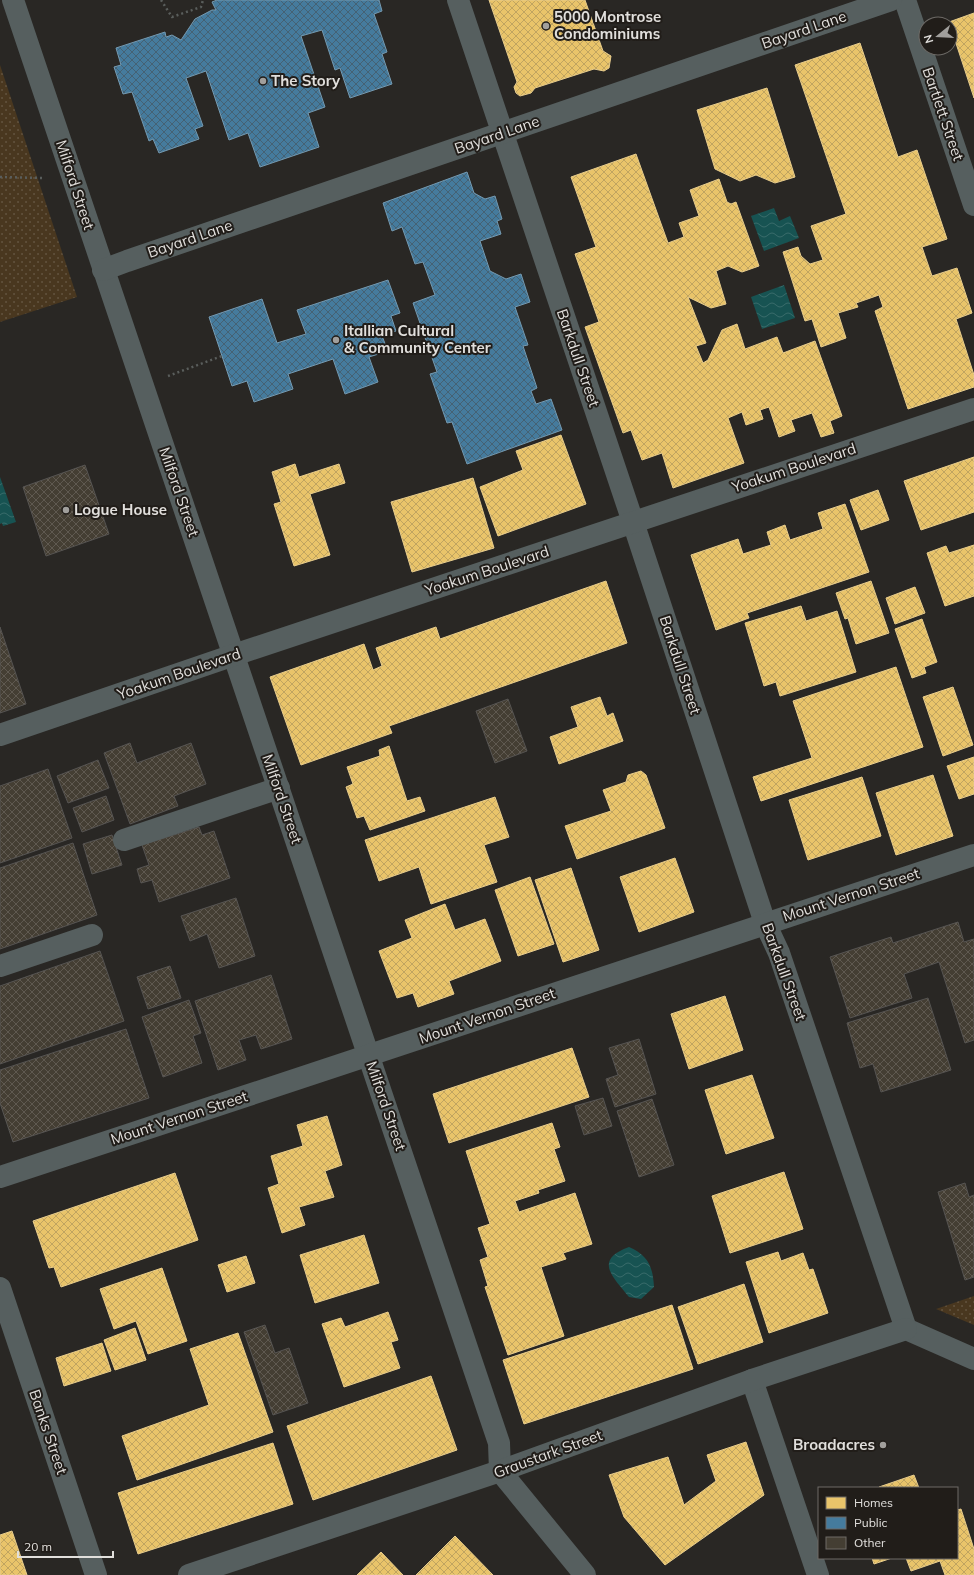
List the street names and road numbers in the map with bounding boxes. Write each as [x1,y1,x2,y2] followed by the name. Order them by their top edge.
[759,6,849,53] street label: Bayard Lane
[919,65,968,163] street label: Bartlett Street
[452,111,542,158] street label: Bayard Lane
[52,138,99,232] street label: Milford Street
[145,215,235,262] street label: Bayard Lane
[553,306,604,409] street label: Barkdull Street
[729,439,858,497] street label: Yoakum Boulevard
[155,445,204,539] street label: Milford Street
[422,542,551,600] street label: Yoakum Boulevard
[656,613,705,716] street label: Barkdull Street
[114,644,243,704] street label: Yoakum Boulevard
[258,752,307,846] street label: Milford Street
[780,863,922,926] street label: Mount Vernon Street
[758,920,811,1023] street label: Barkdull Street
[416,983,557,1048] street label: Mount Vernon Street
[362,1059,411,1153] street label: Milford Street
[108,1086,250,1149] street label: Mount Vernon Street
[25,1387,72,1477] street label: Banks Street
[491,1425,605,1482] street label: Graustark Street

